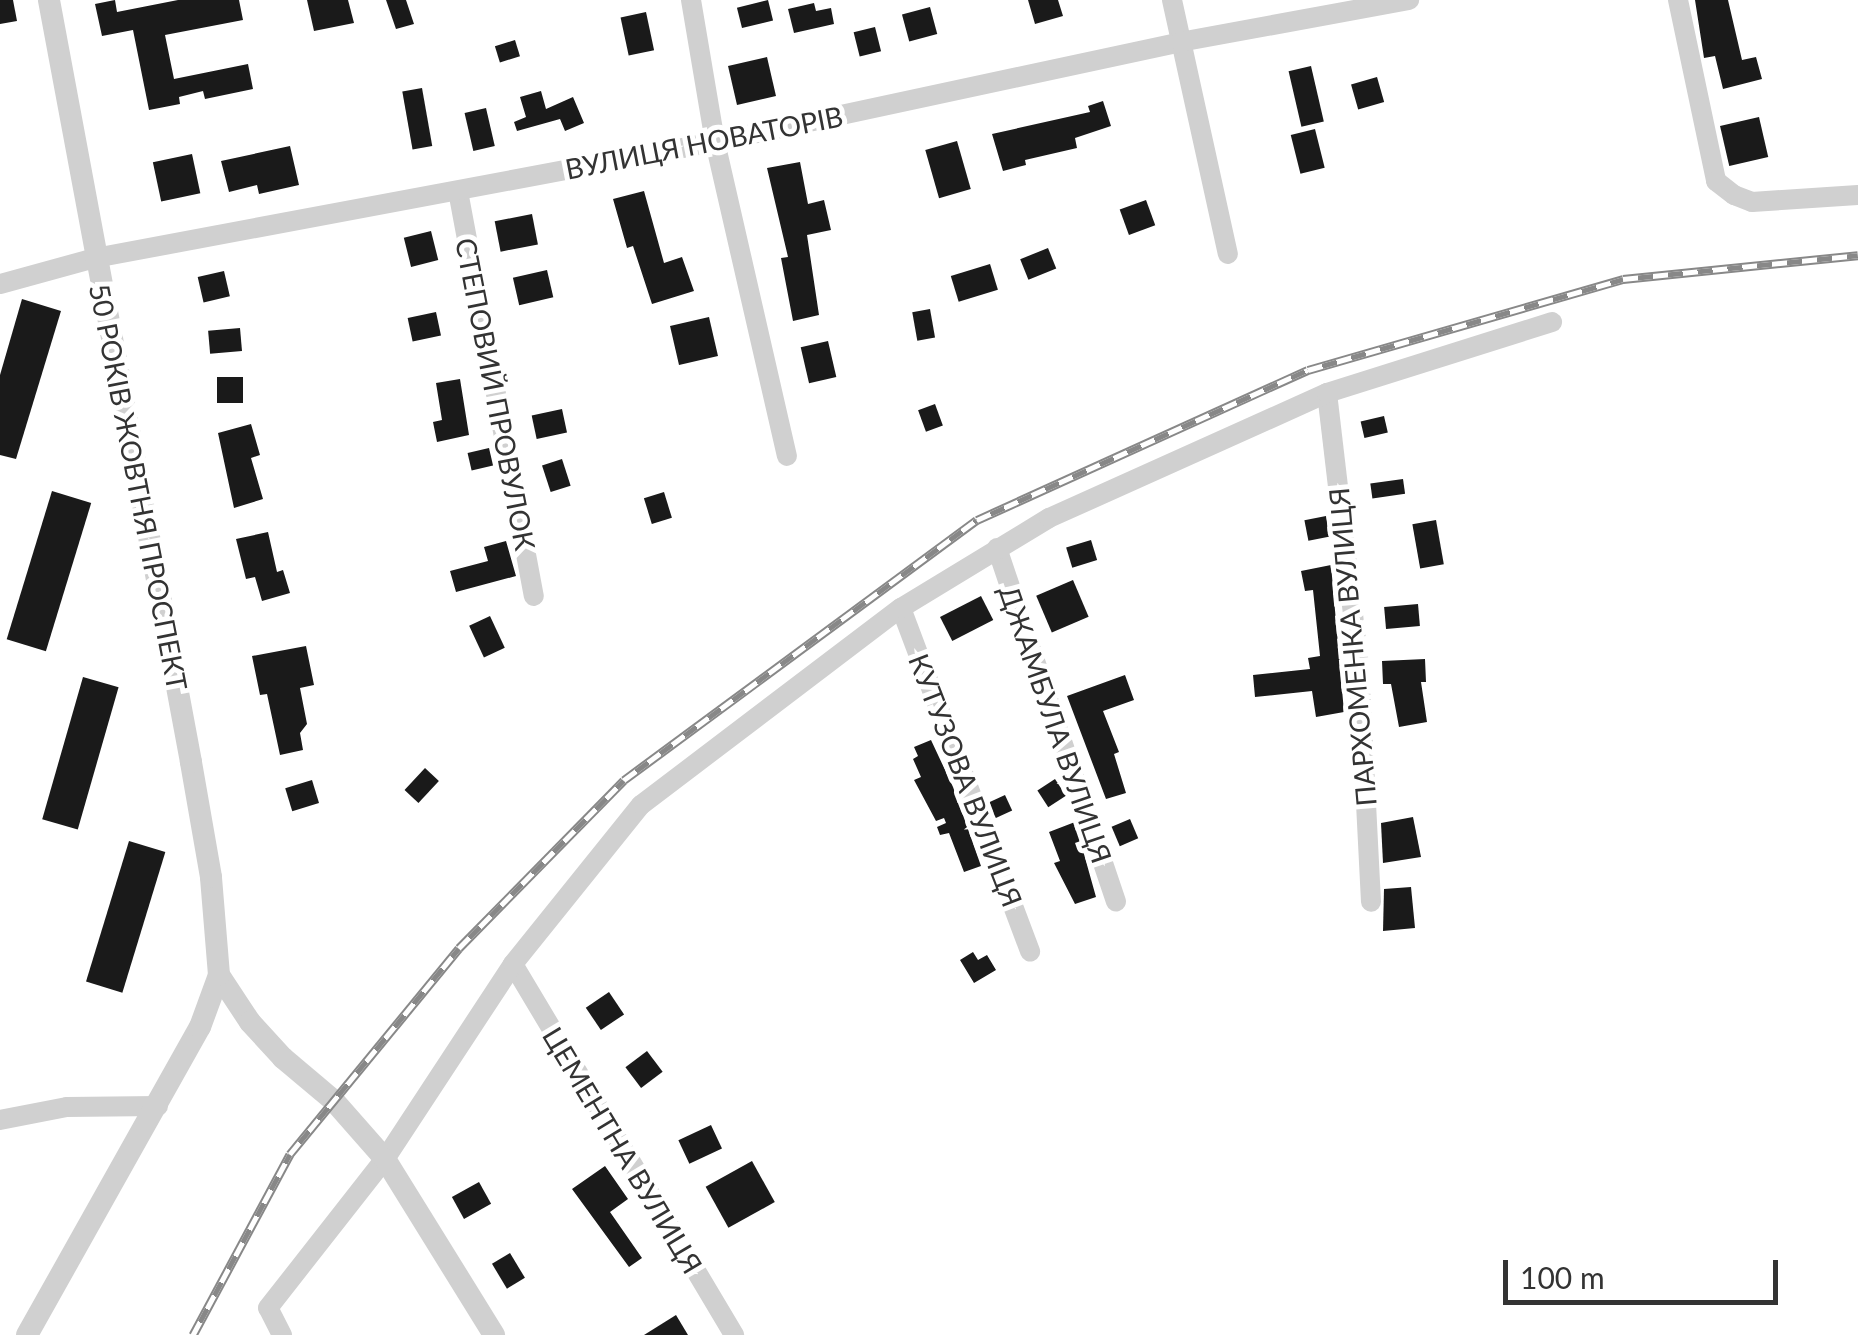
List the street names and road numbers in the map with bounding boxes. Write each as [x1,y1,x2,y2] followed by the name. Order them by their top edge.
[562,99,846,185] street label: ВУЛИЦЯ НОВАТОРІВ
[449,235,543,553] street label: СТЕПОВИЙ ПРОВУЛОК
[83,281,195,693] street label: 50 РОКІВ ЖОВТНЯ ПРОСПЕКТ
[1321,486,1383,808] street label: ПАРХОМЕНКА ВУЛИЦЯ
[993,581,1119,867] street label: ДЖАМБУЛА ВУЛИЦЯ
[902,649,1030,911] street label: КУТУЗОВА ВУЛИЦЯ
[536,1021,710,1279] street label: ЦЕМЕНТНА ВУЛИЦЯ

